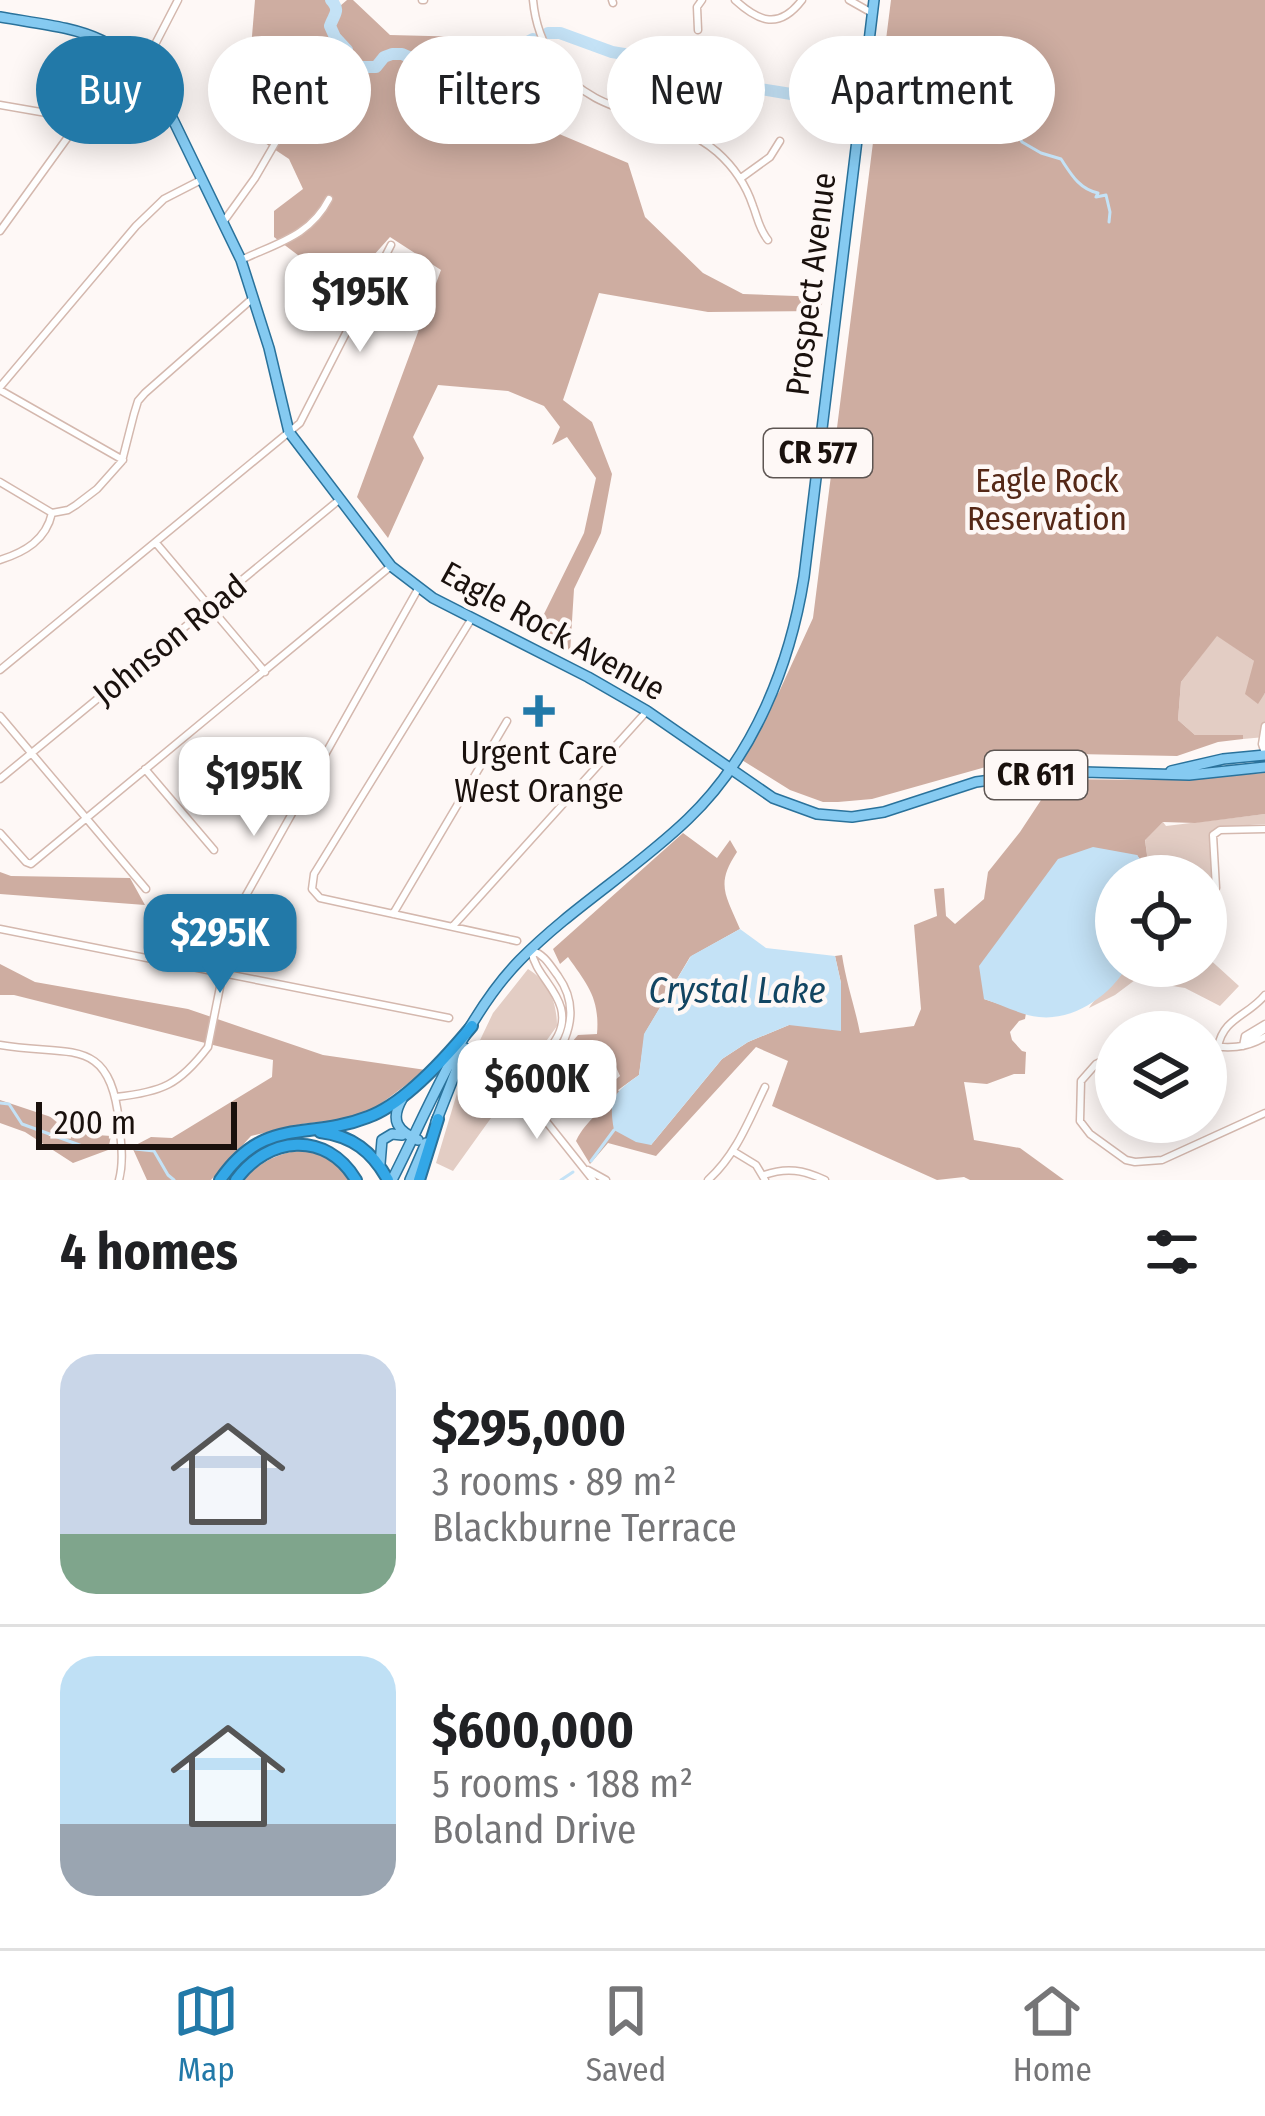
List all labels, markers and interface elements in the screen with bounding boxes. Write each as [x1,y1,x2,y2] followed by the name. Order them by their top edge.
[36,36,184,144] chip: Buy
[208,36,371,144] chip: Rent
[395,36,583,144] chip: Filters
[607,36,765,144] chip: New
[789,36,1055,144] chip: Apartment
[777,170,845,398] street label: Prospect Avenue
[276,253,444,355] pin: $195K
[312,269,408,315] text: $195K
[764,429,872,477] road number: CR 577
[967,461,1127,539] park label: Eagle Rock Reservation
[434,553,672,709] street label: Eagle Rock Avenue
[85,566,255,714] street label: Johnson Road
[523,695,555,727] marker: Urgent Care West Orange
[454,733,624,811] place label: Urgent Care West Orange
[170,737,338,839] pin: $195K
[985,751,1087,799] road number: CR 611
[206,753,302,799] text: $195K
[1095,855,1227,1143] map controls
[1095,855,1227,987] button: locate
[136,894,304,996] pin: $295K
[171,910,269,956] text: $295K
[648,969,826,1013] water label: Crystal Lake
[1095,1011,1227,1143] button: layers
[453,1040,621,1142] pin: $600K
[484,1056,590,1102] text: $600K
[36,1096,237,1149] scale bar
[54,1103,136,1143] text: 200 m
[1139,1219,1205,1285] icon: filters
[60,1221,238,1283] text: 4 homes
[432,1397,626,1459] text: $295,000
[156,1402,300,1546] icon: home
[432,1459,677,1505] text: 3 rooms · 89 m²
[432,1505,737,1551] text: Blackburne Terrace
[432,1699,634,1761] text: $600,000
[156,1704,300,1848] icon: home
[432,1761,693,1807] text: 5 rooms · 188 m²
[432,1807,636,1853] text: Boland Drive
[173,1978,239,2090] tab: Map
[586,1978,666,2090] tab: Saved
[1013,1978,1092,2090] tab: Home

